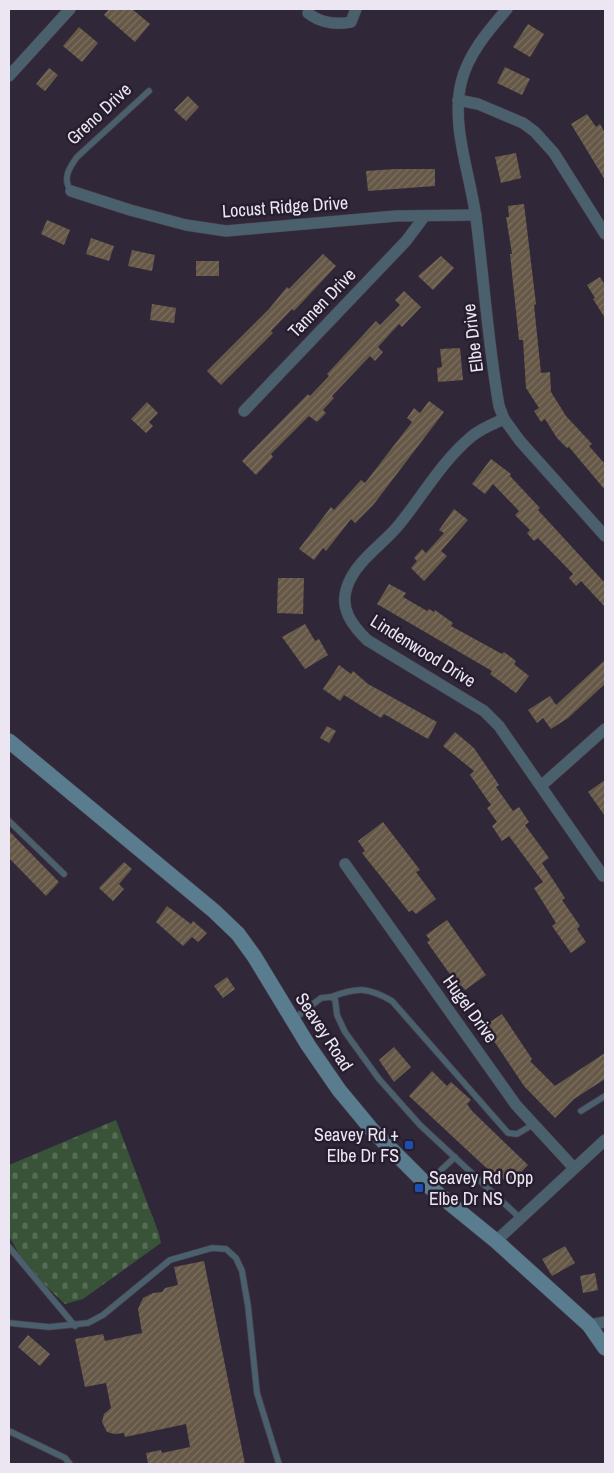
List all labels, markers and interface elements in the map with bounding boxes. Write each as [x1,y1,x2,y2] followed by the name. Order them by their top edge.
[61,77,137,150] street label: Greno Drive
[221,190,349,223] street label: Locust Ridge Drive
[282,262,361,343] street label: Tannen Drive
[456,302,489,374] street label: Elbe Drive
[366,608,481,693] street label: Lindenwood Drive
[437,970,503,1048] street label: Hugel Drive
[290,988,359,1076] street label: Seavey Road
[314,1122,399,1168] place label: Seavey Rd + Elbe Dr FS
[403,1139,415,1151] marker: Seavey Rd + Elbe Dr FS
[429,1165,533,1211] place label: Seavey Rd Opp Elbe Dr NS
[413,1182,425,1194] marker: Seavey Rd Opp Elbe Dr NS

